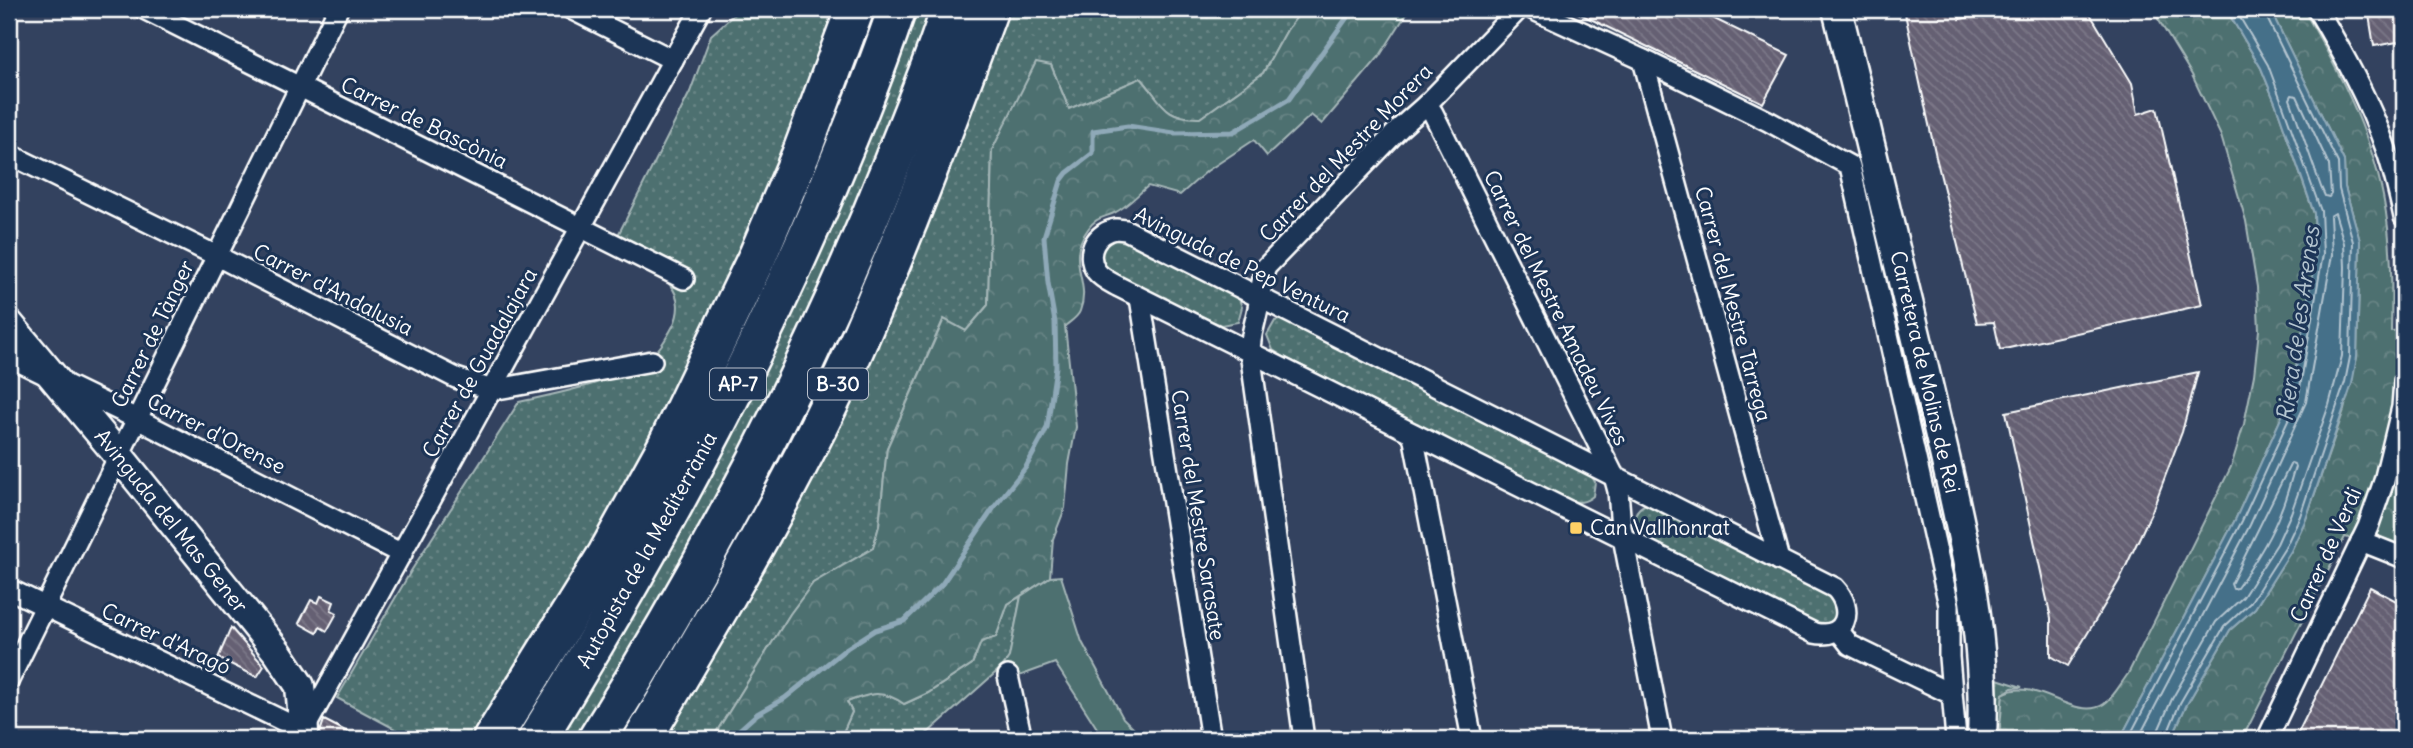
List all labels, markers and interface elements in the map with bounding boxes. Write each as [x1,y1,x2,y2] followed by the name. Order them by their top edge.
[1253,58,1438,248] street label: Carrer del Mestre Morera
[336,71,512,175] street label: Carrer de Bascònia
[1478,166,1635,450] street label: Carrer del Mestre Amadeu Vives
[1689,183,1778,425] street label: Carrer del Mestre Tàrrega
[1130,200,1355,329] street label: Avinguda de Pep Ventura
[2269,223,2326,423] water label: Riera de les Arenes
[249,238,418,341] street label: Carrer d'Andalusia
[1884,248,1967,496] street label: Carretera de Molins de Rei
[105,255,200,412] street label: Carrer de Tànger
[416,263,543,462] street label: Carrer de Guadalajara
[710,368,766,400] road number: AP-7
[808,368,868,400] road number: B-30
[142,387,290,480] street label: Carrer d'Orense
[1165,388,1232,642] street label: Carrer del Mestre Sarasate
[89,423,254,618] street label: Avinguda del Mas Gener
[570,427,723,673] street label: Autopista de la Mediterrània
[2284,483,2367,626] street label: Carrer de Verdi
[1590,514,1730,541] place label: Can Vallhonrat
[1568,520,1584,536] marker: Can Vallhonrat
[97,597,235,680] street label: Carrer d'Aragó

